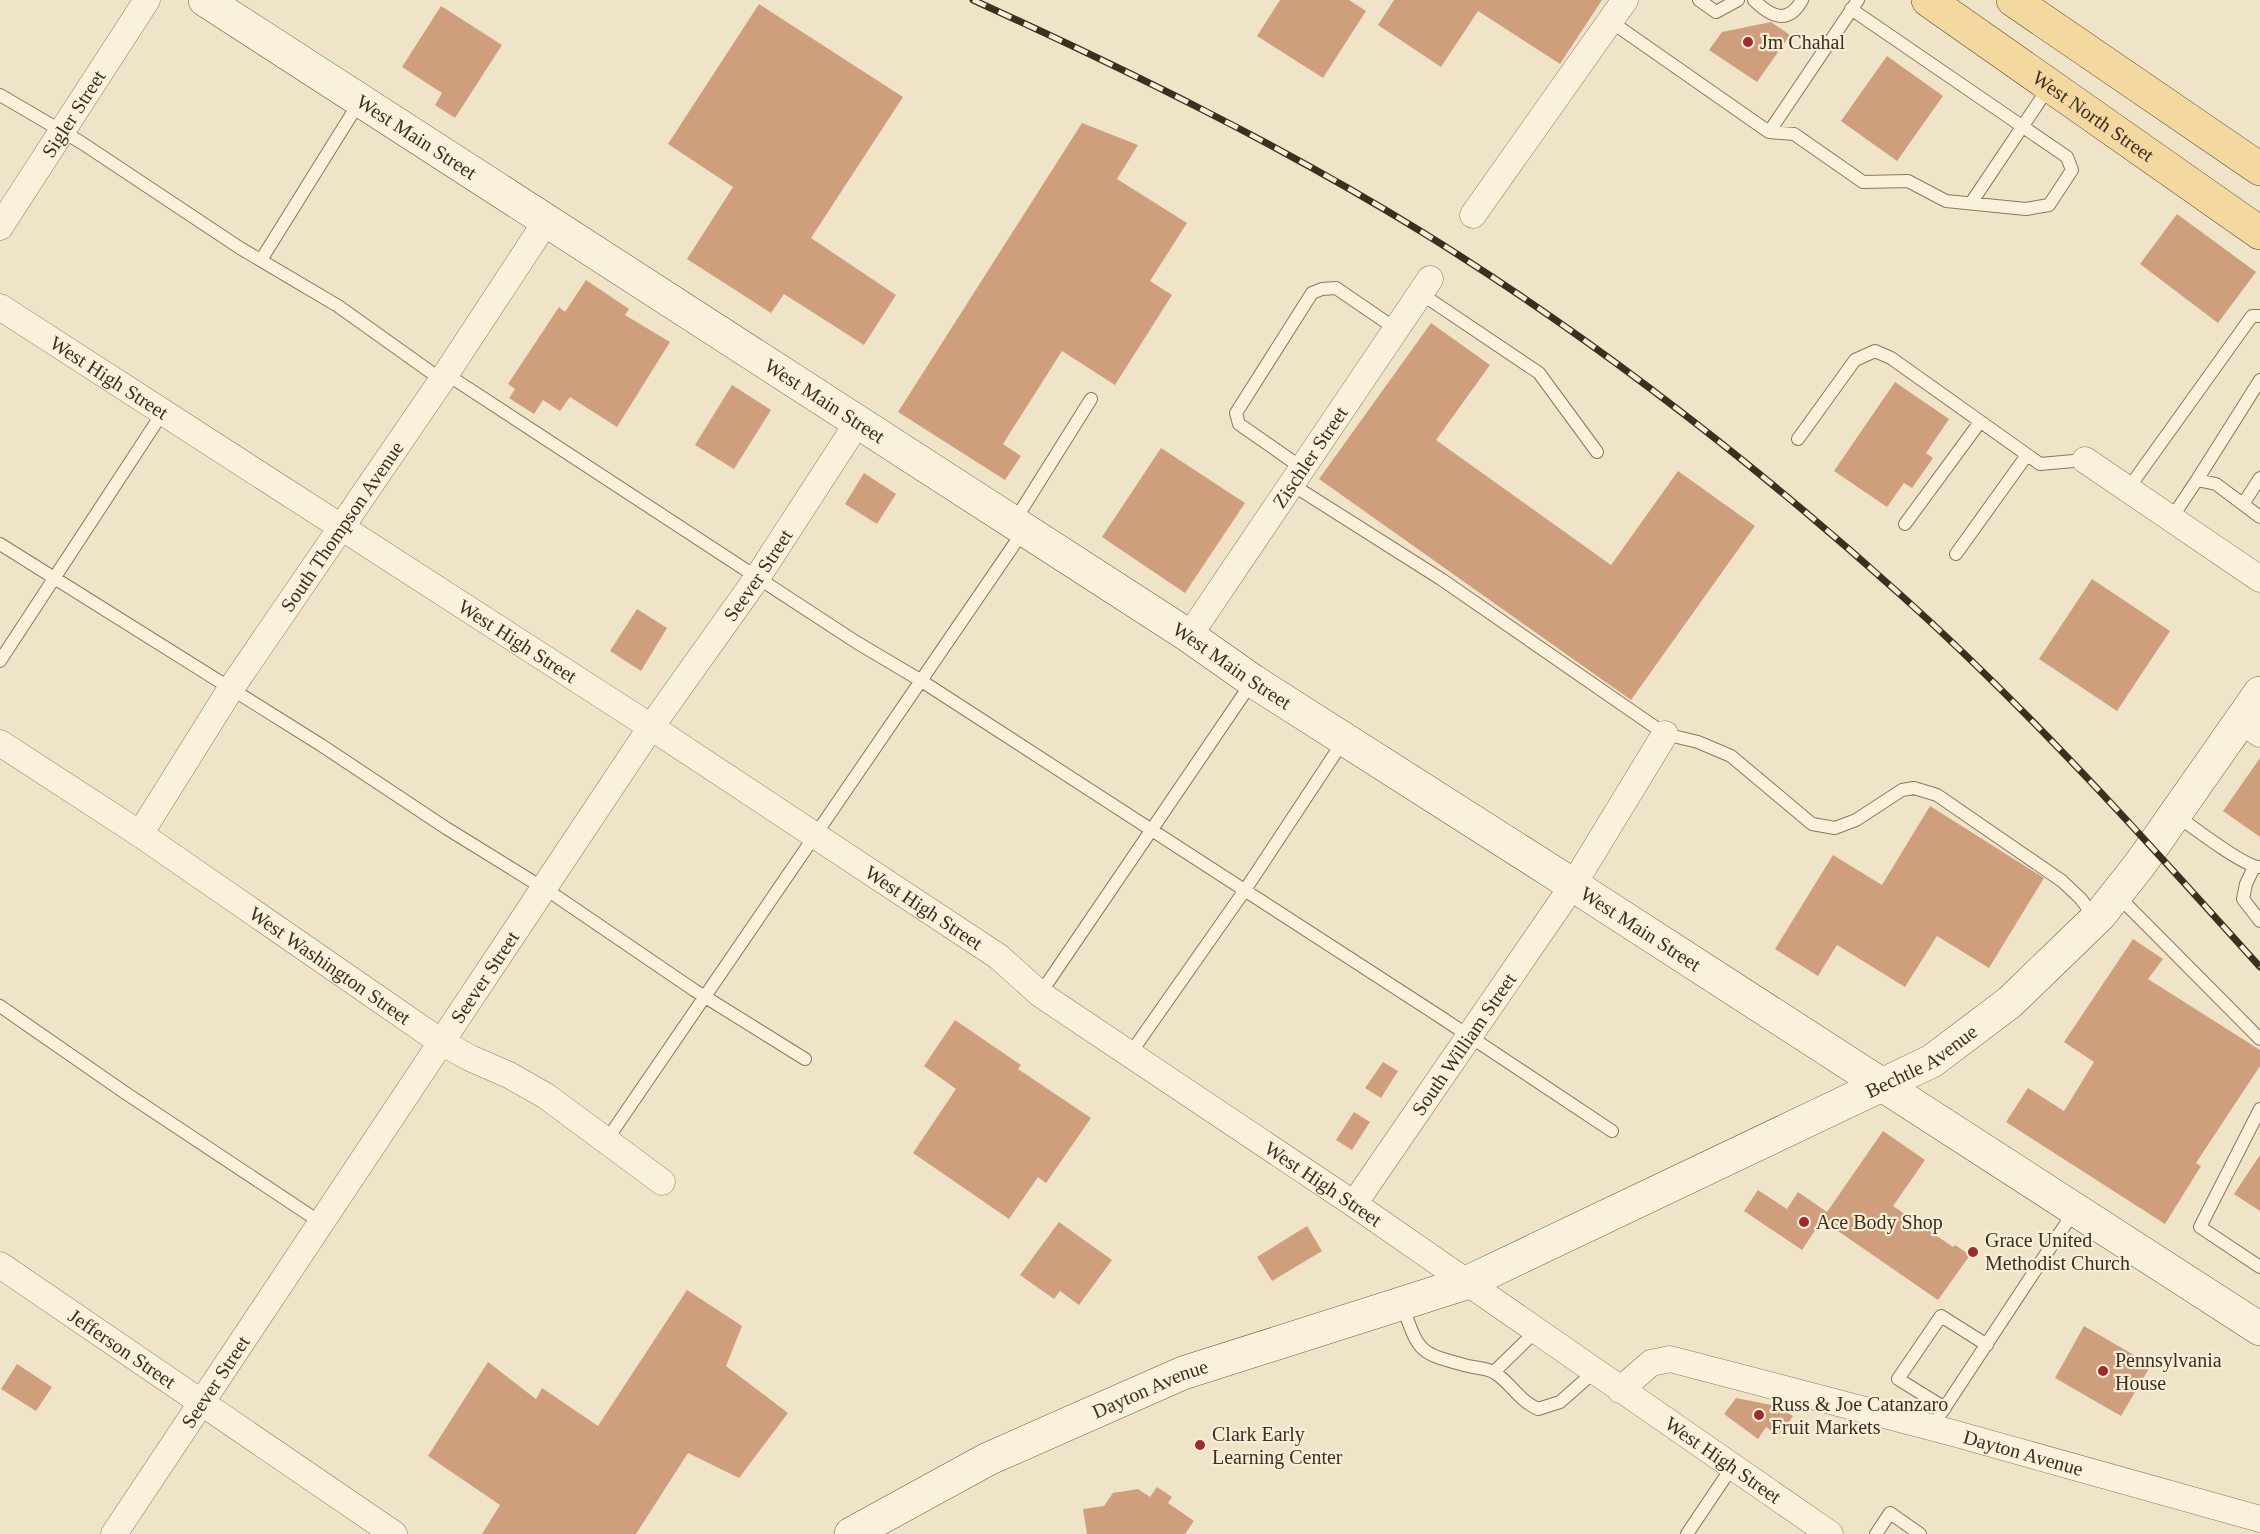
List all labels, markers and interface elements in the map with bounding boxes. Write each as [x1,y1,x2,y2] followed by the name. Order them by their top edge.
[1760,31,1845,53] place label: Jm Chahal
[1741,35,1755,49] marker: Jm Chahal
[37,66,110,161] street label: Sigler Street
[2029,66,2159,166] street label: West North Street
[353,90,481,184] street label: West Main Street
[46,331,173,424] street label: West High Street
[761,354,889,448] street label: West Main Street
[1268,402,1352,512] street label: Zischler Street
[276,437,408,616] street label: South Thompson Avenue
[719,525,797,625] street label: Seever Street
[454,595,581,687] street label: West High Street
[1169,618,1296,714] street label: West Main Street
[861,861,987,954] street label: West High Street
[1577,882,1705,976] street label: West Main Street
[245,902,415,1029] street label: West Washington Street
[446,926,523,1027] street label: Seever Street
[1407,968,1521,1119] street label: South William Street
[1862,1020,1981,1102] street label: Bechtle Avenue
[1261,1137,1386,1231] street label: West High Street
[1816,1211,1943,1234] place label: Ace Body Shop
[1797,1215,1811,1229] marker: Ace Body Shop
[1985,1229,2130,1274] place label: Grace United Methodist Church
[1966,1245,1980,1259] marker: Grace United Methodist Church
[65,1304,180,1393] street label: Jefferson Street
[177,1331,254,1432] street label: Seever Street
[2115,1349,2222,1394] place label: Pennsylvania House
[1089,1355,1211,1423] street label: Dayton Avenue
[2096,1364,2110,1378] marker: Pennsylvania House
[1771,1393,1948,1438] place label: Russ & Joe Catanzaro Fruit Markets
[1752,1408,1766,1422] marker: Russ & Joe Catanzaro Fruit Markets
[1661,1412,1786,1508] street label: West High Street
[1212,1423,1343,1469] place label: Clark Early Learning Center
[1961,1425,2086,1480] street label: Dayton Avenue
[1193,1438,1207,1452] marker: Clark Early Learning Center

